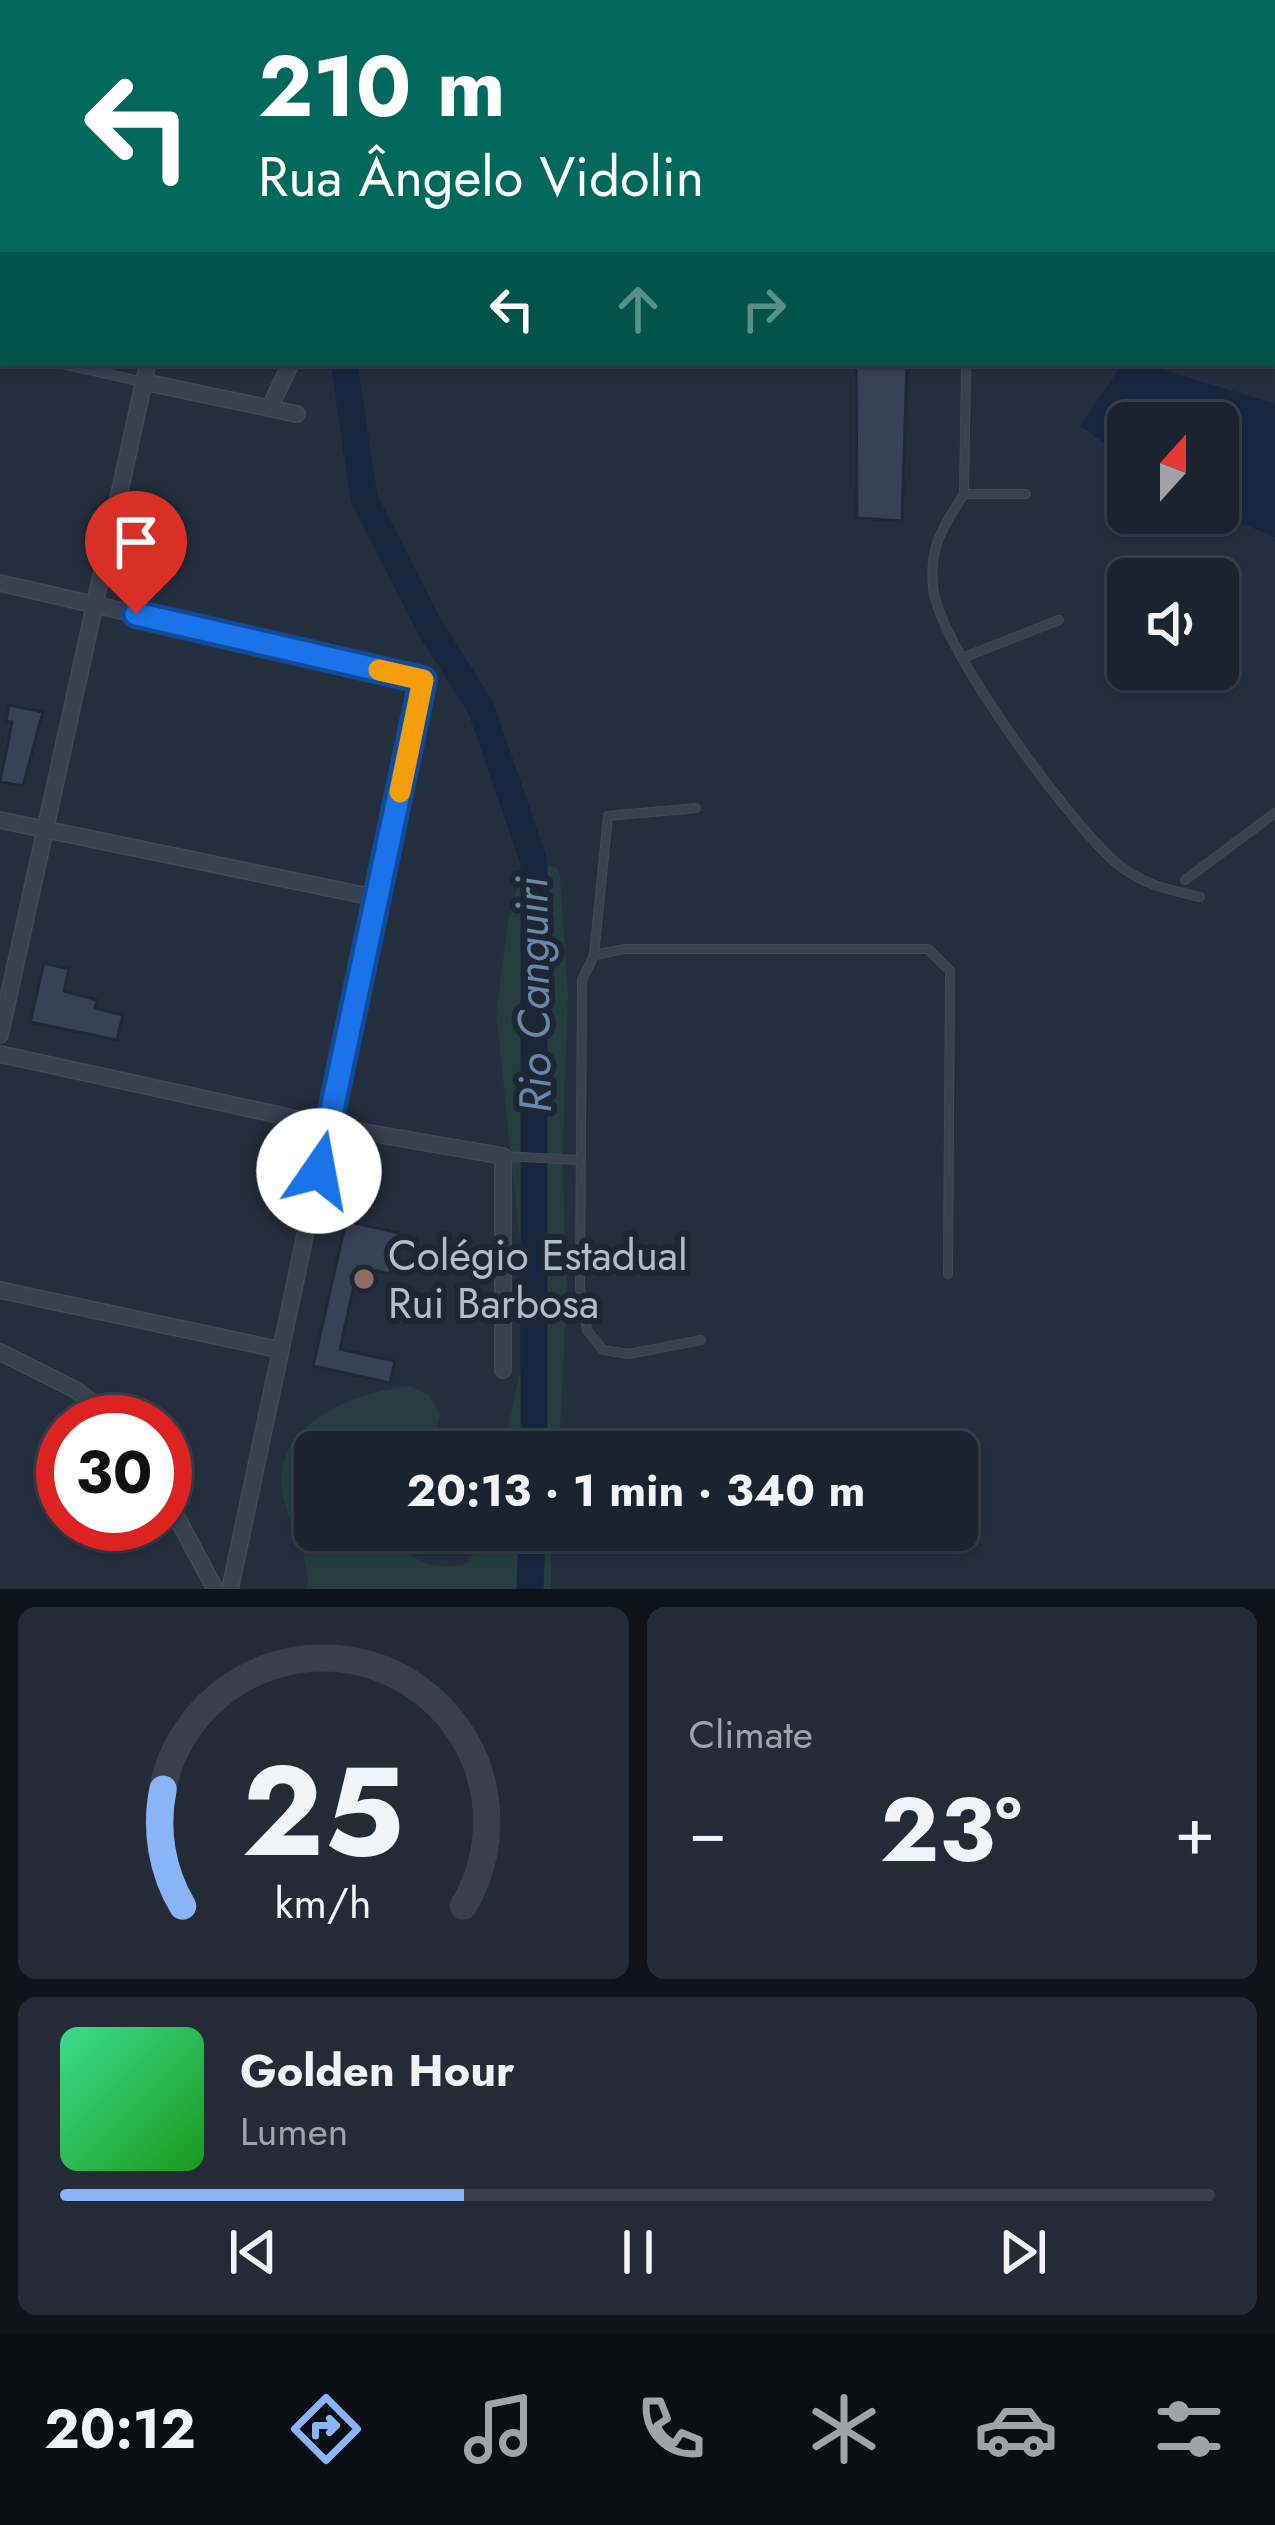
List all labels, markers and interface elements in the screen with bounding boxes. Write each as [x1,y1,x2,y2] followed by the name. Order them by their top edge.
[258,26,506,148] text: 210 m
[60,48,216,204] icon: left
[258,138,704,216] text: Rua Ângelo Vidolin
[479,276,545,342] icon: left
[605,276,671,342] icon: ahead
[731,276,797,342] icon: right
[1107,402,1239,534] north arrow
[1107,402,1239,690] map controls
[85,491,187,614] pin
[103,509,169,575] icon: arrive
[1107,558,1239,690] button: sound
[499,876,568,1114] water label: Rio Canguiri
[256,1108,382,1234] position arrow
[388,1225,688,1334] place label: Colégio Estadual Rui Barbosa
[351,1266,377,1292] marker: Colégio Estadual Rui Barbosa
[36,1395,192,1551] speed limit sign: 30
[407,1458,865,1523] text: 20:13 · 1 min · 340 m
[689,1706,813,1763] text: Climate
[242,1721,404,1902] text: 25
[880,1765,1022,1895] text: 23°
[689,1783,727,1879] text: −
[1174,1783,1215,1879] text: +
[275,1872,372,1934] text: km/h
[240,2038,515,2103] text: Golden Hour
[240,2103,348,2160] text: Lumen
[220,2219,286,2285] icon: previous
[605,2219,671,2285] icon: pause
[990,2219,1056,2285] icon: next
[284,2387,368,2471] icon: directions
[457,2387,541,2471] icon: music
[629,2387,713,2471] icon: phone
[802,2387,886,2471] icon: climate
[974,2387,1058,2471] icon: car
[1147,2387,1231,2471] icon: filters
[44,2390,196,2468] text: 20:12

